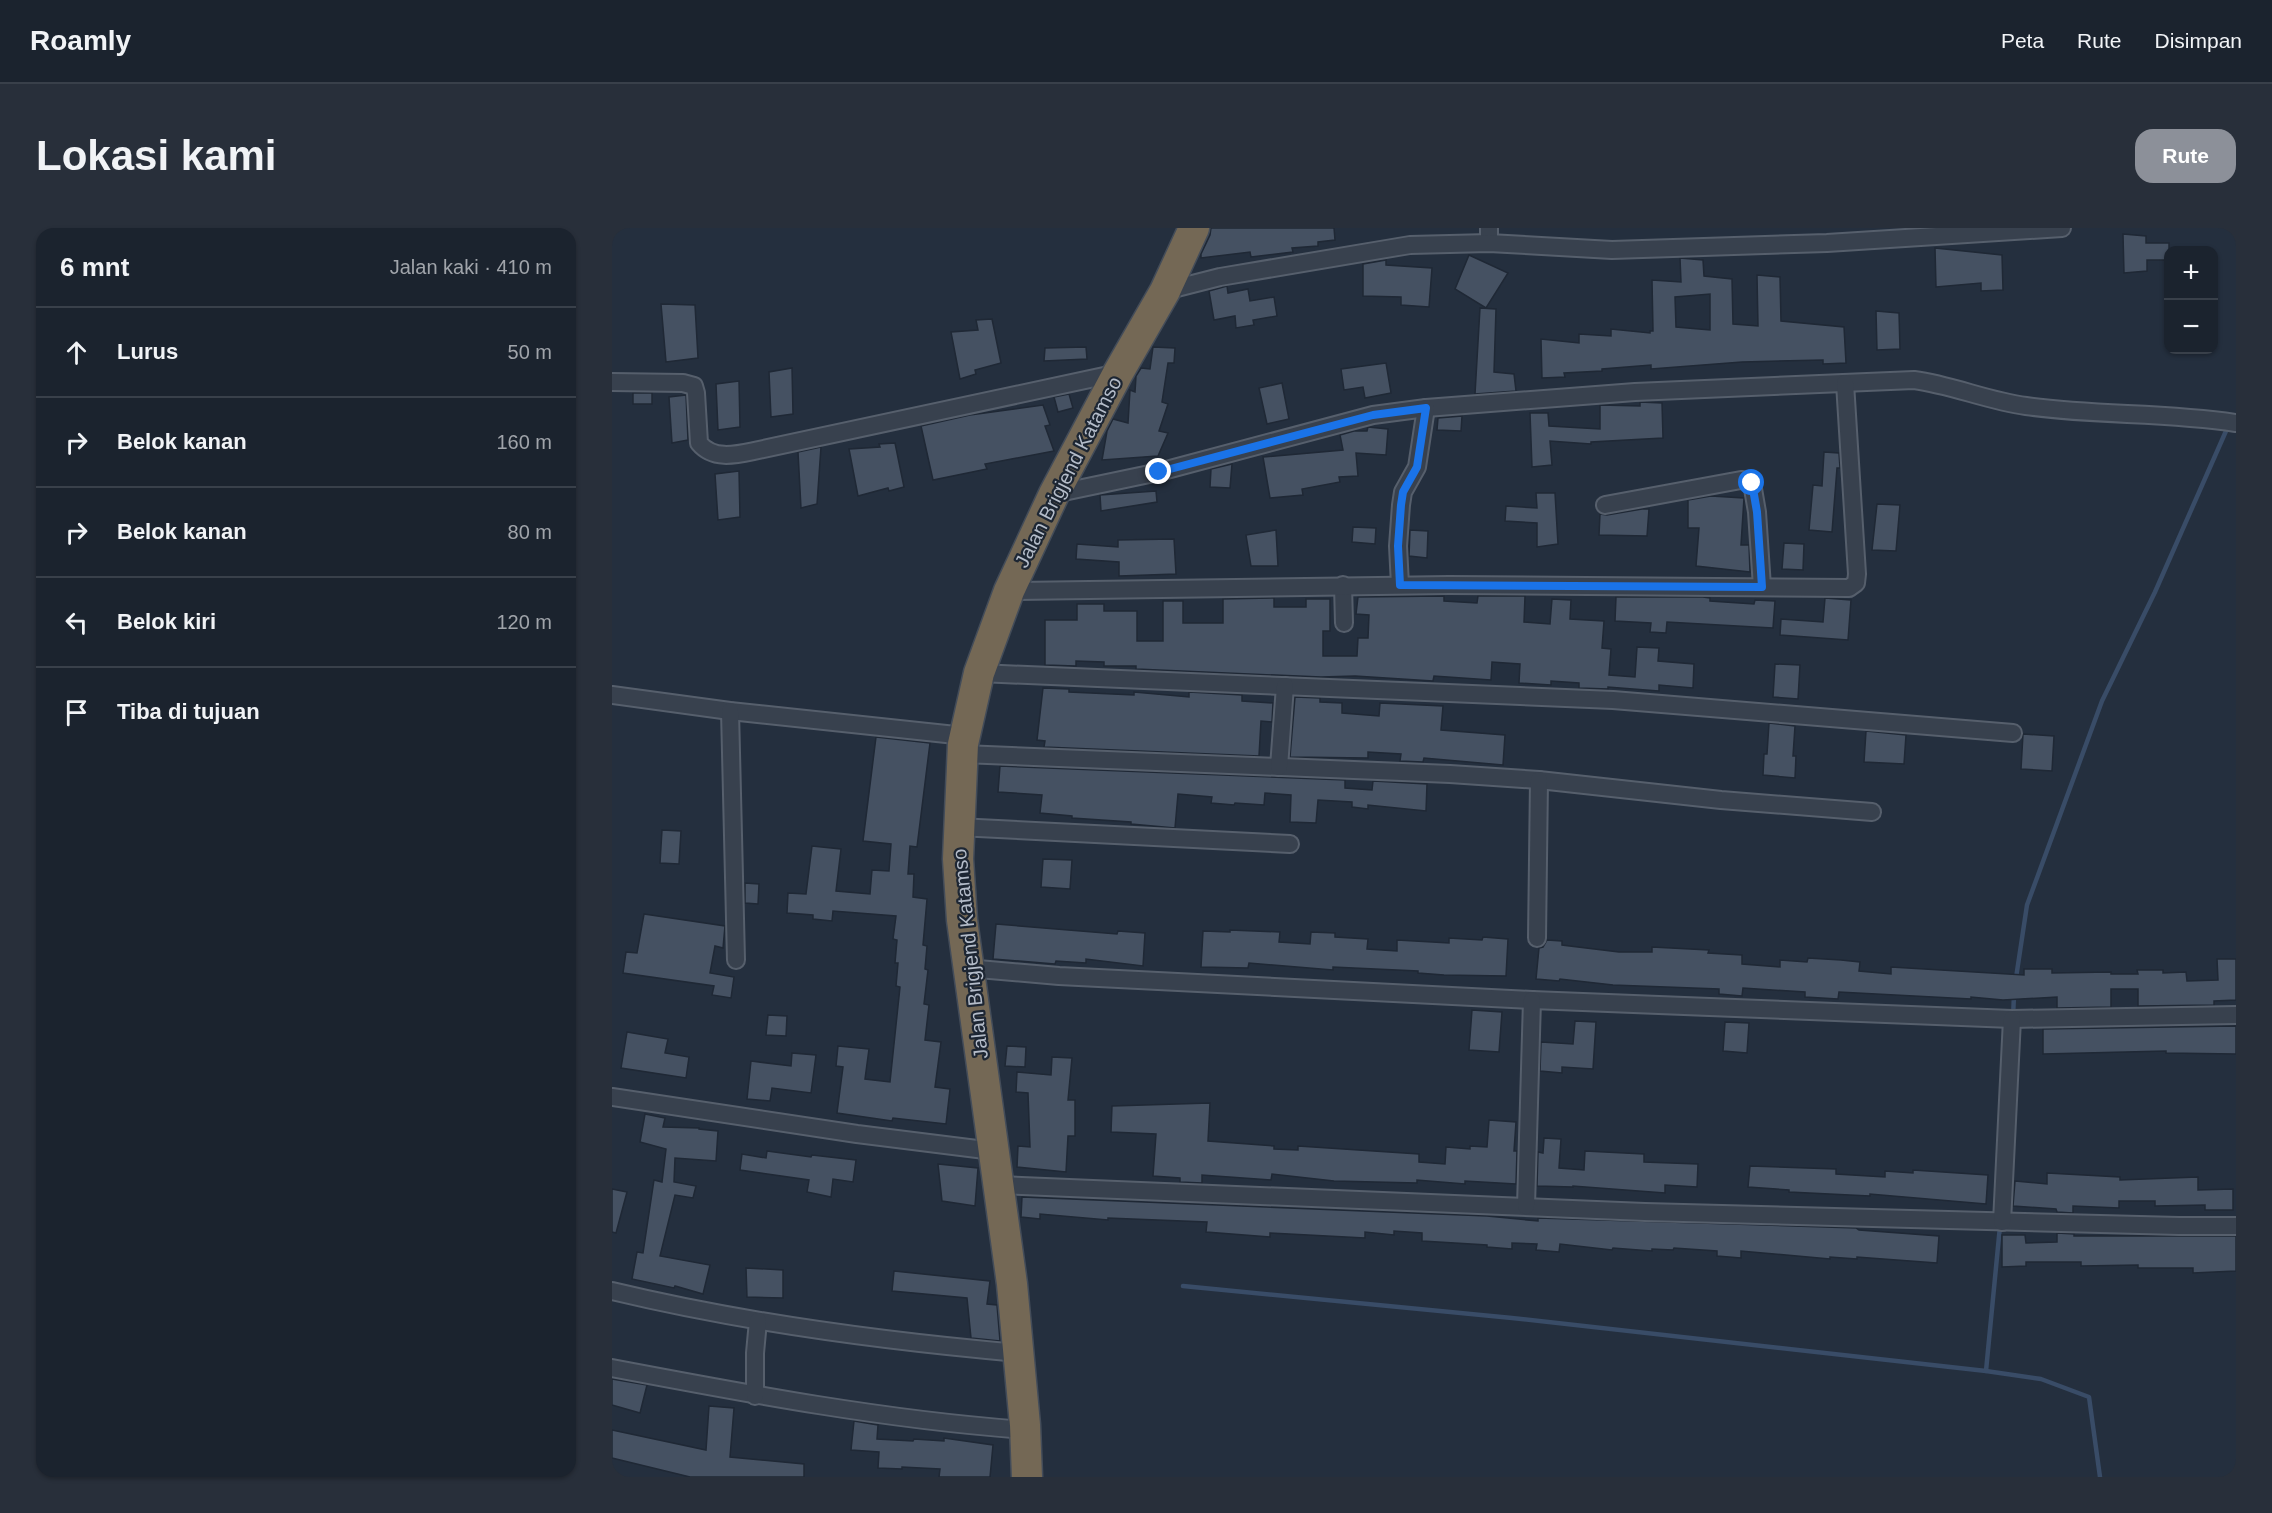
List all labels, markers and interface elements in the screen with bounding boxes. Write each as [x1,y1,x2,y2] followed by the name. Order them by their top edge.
[30,25,131,56] text: Roamly
[2001,29,2044,52] text: Peta
[2077,29,2121,52] text: Rute
[2154,29,2242,52] text: Disimpan
[2135,129,2236,183] button: Rute
[36,132,276,179] text: Lokasi kami
[2164,246,2218,354] map controls
[2164,246,2218,300] button: +
[60,252,129,282] text: 6 mnt
[390,256,552,278] text: Jalan kaki · 410 m
[2164,300,2218,354] button: −
[60,336,93,369] icon: ahead
[117,339,178,364] text: Lurus
[508,341,552,363] text: 50 m
[1010,373,1126,571] street label: Jalan Brigjend Katamso
[60,426,93,459] icon: right
[117,429,247,454] text: Belok kanan
[496,431,552,453] text: 160 m
[1145,458,1171,484] route end
[1738,469,1764,495] route start
[60,516,93,549] icon: right
[117,519,247,544] text: Belok kanan
[508,521,552,543] text: 80 m
[60,606,93,639] icon: left
[117,609,216,634] text: Belok kiri
[496,611,552,633] text: 120 m
[60,696,93,729] icon: arrive
[117,699,260,724] text: Tiba di tujuan
[948,848,992,1060] street label: Jalan Brigjend Katamso

